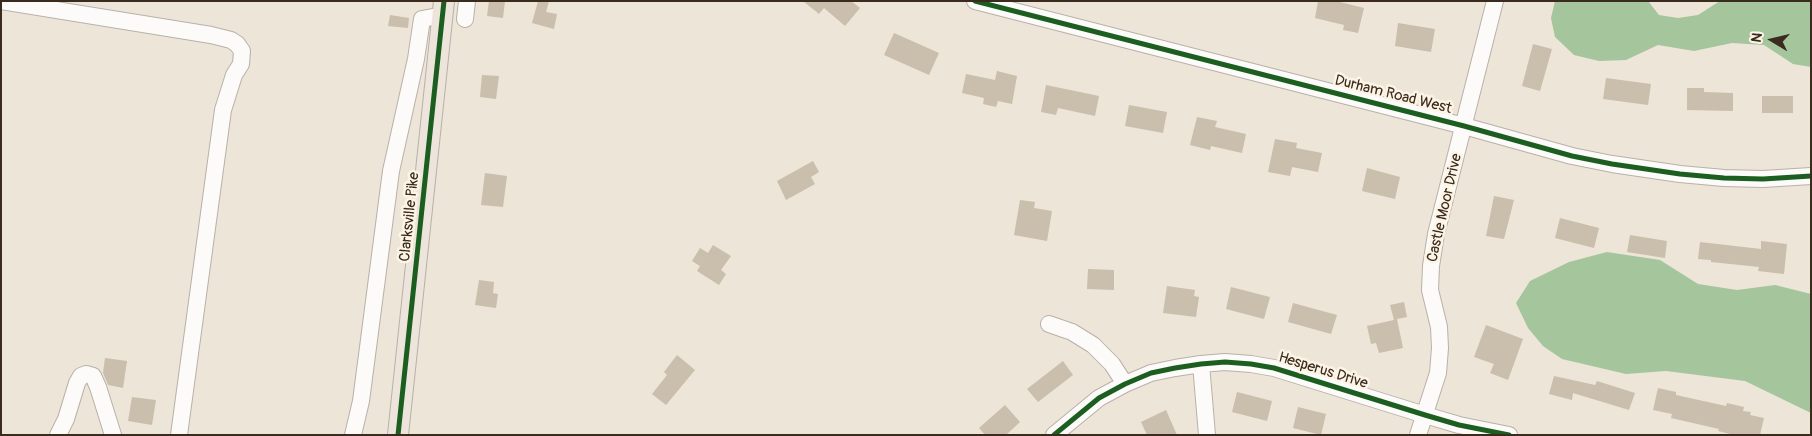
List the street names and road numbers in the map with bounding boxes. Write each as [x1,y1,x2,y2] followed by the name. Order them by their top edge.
[1333,72,1453,118] street label: Durham Road West
[1424,152,1466,264] street label: Castle Moor Drive
[396,171,424,263] street label: Clarksville Pike
[1276,349,1370,393] street label: Hesperus Drive

